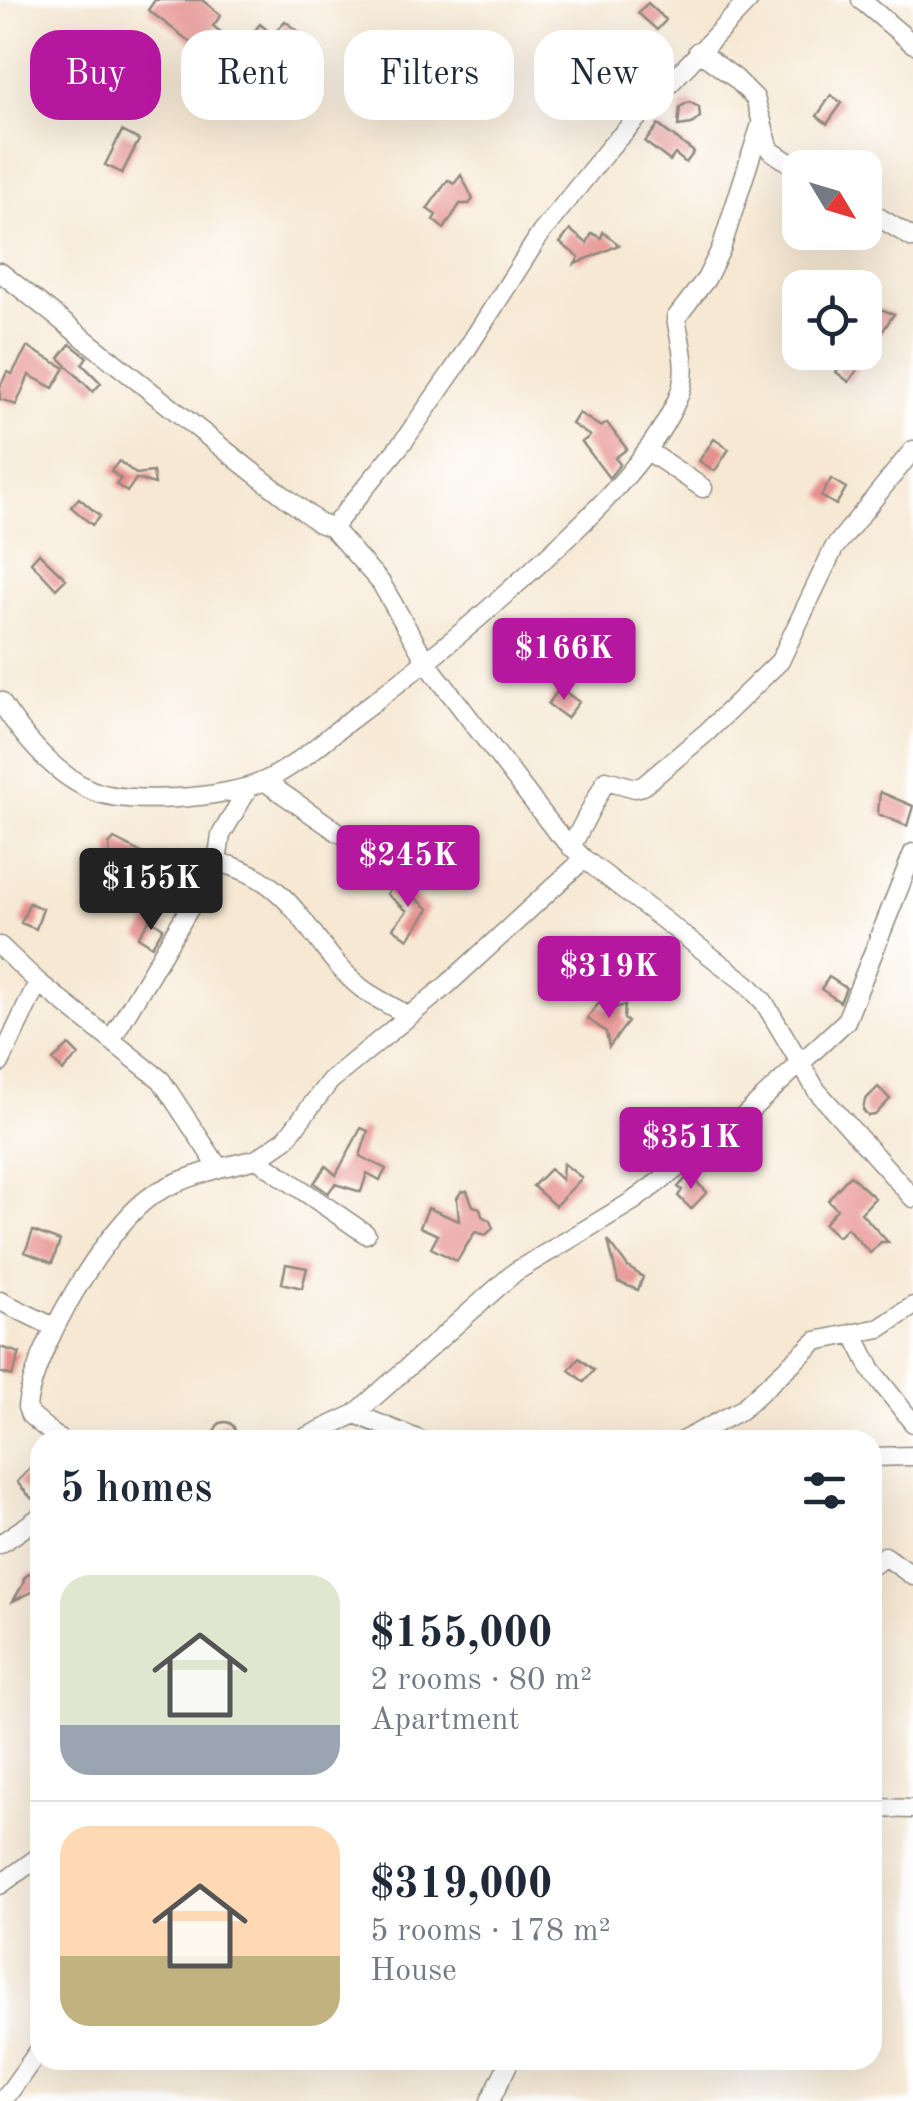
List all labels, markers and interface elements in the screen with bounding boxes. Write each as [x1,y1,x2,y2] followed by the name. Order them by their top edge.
[30,30,161,120] chip: Buy
[181,30,324,120] chip: Rent
[344,30,514,120] chip: Filters
[534,30,674,120] chip: New
[782,150,882,250] north arrow
[782,150,882,370] map controls
[782,270,882,370] button: locate
[494,618,634,703] pin: $166K
[515,634,613,666] text: $166K
[338,825,478,910] pin: $245K
[359,841,457,873] text: $245K
[81,848,221,933] pin: $155K
[102,864,200,896] text: $155K
[539,936,679,1021] pin: $319K
[560,952,658,984] text: $319K
[621,1107,761,1192] pin: $351K
[642,1123,740,1155] text: $351K
[797,1463,852,1518] icon: filters
[60,1469,212,1511] text: 5 homes
[370,1614,552,1656] text: $155,000
[140,1615,260,1735] icon: home
[370,1665,592,1697] text: 2 rooms · 80 m²
[370,1705,520,1737] text: Apartment
[370,1865,552,1907] text: $319,000
[140,1866,260,1986] icon: home
[370,1916,611,1948] text: 5 rooms · 178 m²
[370,1956,457,1988] text: House

